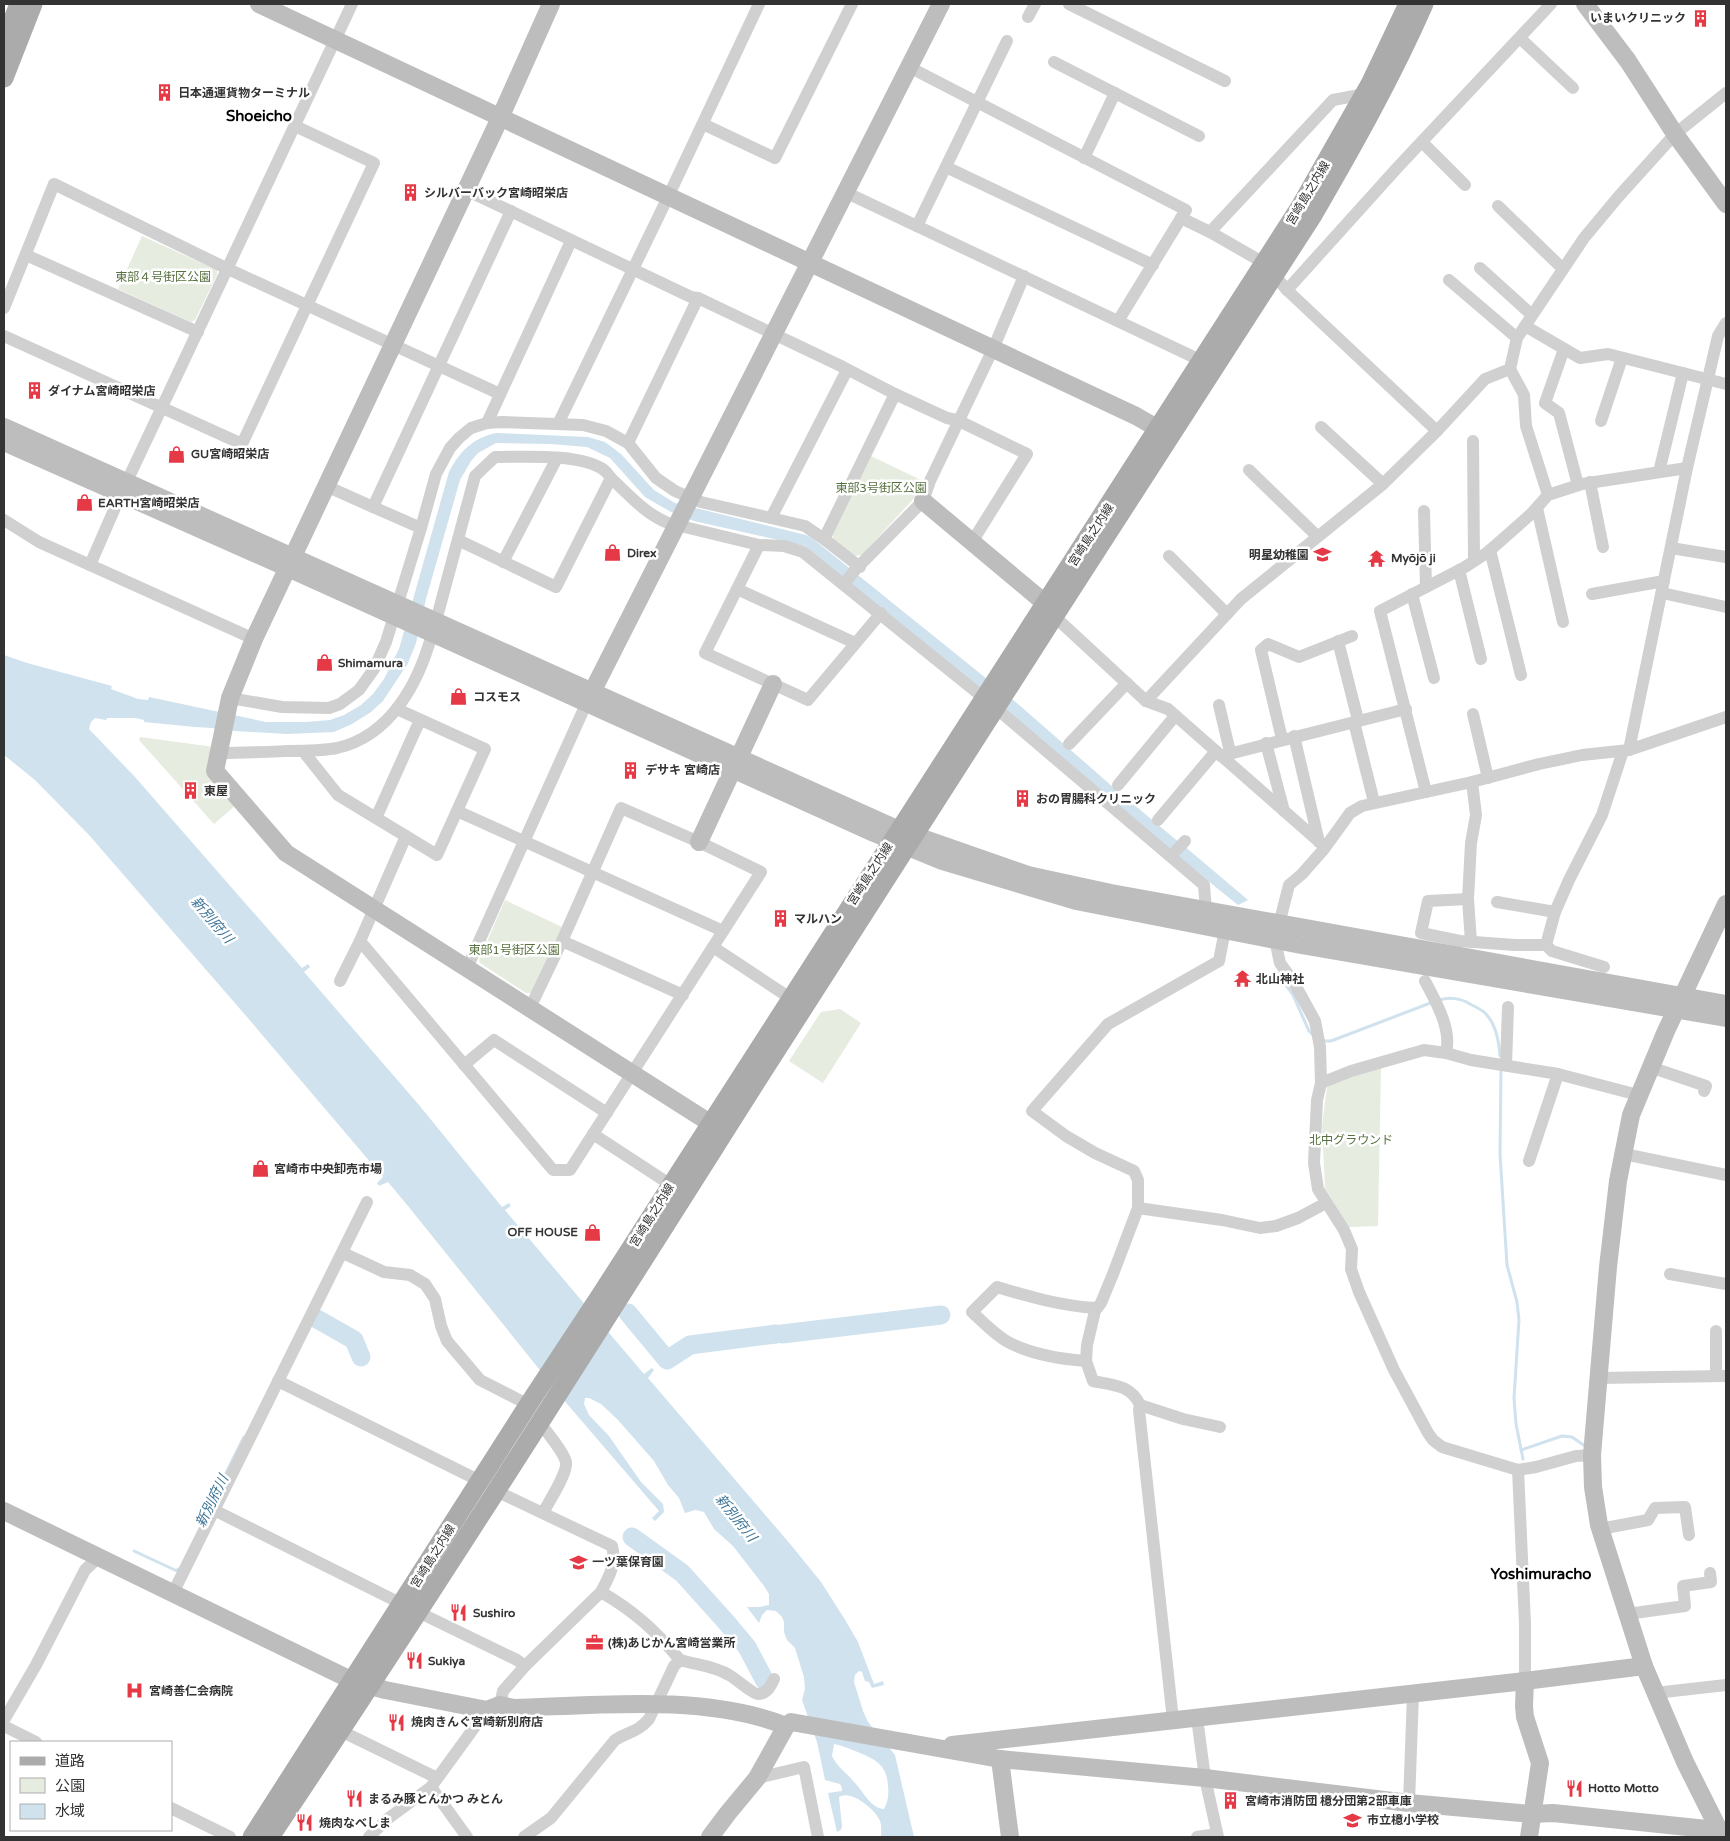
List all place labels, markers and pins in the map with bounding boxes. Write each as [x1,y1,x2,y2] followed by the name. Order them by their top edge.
[1690,8,1710,28] building icon: いまいクリニック
[1590,11,1686,25] place label: いまいクリニック
[154,83,174,103] building icon: 日本通運貨物ターミナル
[178,86,310,100] place label: 日本通運貨物ターミナル
[400,183,420,203] building icon: シルバーバック宮崎昭栄店
[424,186,568,200] place label: シルバーバック宮崎昭栄店
[24,381,44,401] building icon: ダイナム宮崎昭栄店
[48,384,155,398] place label: ダイナム宮崎昭栄店
[167,444,187,464] shop icon: GU宮崎昭栄店
[191,447,269,461] place label: GU宮崎昭栄店
[74,493,94,513] shop icon: EARTH宮崎昭栄店
[98,496,200,510] place label: EARTH宮崎昭栄店
[603,543,623,563] shop icon: Direx
[1313,545,1333,565] school or university icon: 明星幼稚園
[627,546,657,560] place label: Direx
[1249,548,1309,562] place label: 明星幼稚園
[1367,548,1387,568] temple icon: Myōjō ji
[1391,551,1436,566] place label: Myōjō ji
[314,653,334,673] shop icon: Shimamura
[338,656,403,670] place label: Shimamura
[449,687,469,707] shop icon: コスモス
[473,690,521,704] place label: コスモス
[621,760,641,780] building icon: デサキ 宮崎店
[645,763,720,777] place label: デサキ 宮崎店
[180,781,200,801] building icon: 東屋
[204,784,228,798] place label: 東屋
[1012,789,1032,809] building icon: おの胃腸科クリニック
[1036,792,1156,806] place label: おの胃腸科クリニック
[770,909,790,929] building icon: マルハン
[794,912,842,926] place label: マルハン
[1232,969,1252,989] temple icon: 北山神社
[1256,972,1304,986] place label: 北山神社
[250,1159,270,1179] shop icon: 宮崎市中央卸売市場
[274,1162,382,1176] place label: 宮崎市中央卸売市場
[582,1222,602,1242] shop icon: OFF HOUSE
[508,1225,578,1239] place label: OFF HOUSE
[568,1552,588,1572] school or university icon: 一ツ葉保育園
[592,1555,664,1569] place label: 一ツ葉保育園
[449,1603,469,1623] restaurant icon: Sushiro
[473,1606,515,1620] place label: Sushiro
[584,1633,604,1653] office icon: (株)あじかん宮崎営業所
[608,1636,736,1650] place label: (株)あじかん宮崎営業所
[404,1651,424,1671] restaurant icon: Sukiya
[428,1654,465,1669] place label: Sukiya
[125,1681,145,1701] hospital icon: 宮崎善仁会病院
[149,1684,233,1698] place label: 宮崎善仁会病院
[387,1712,407,1732] restaurant icon: 焼肉きんぐ宮崎新別府店
[411,1715,543,1729] place label: 焼肉きんぐ宮崎新別府店
[1564,1778,1584,1798] restaurant icon: Hotto Motto
[1588,1781,1659,1795] place label: Hotto Motto
[344,1789,364,1809] restaurant icon: まるみ豚とんかつ みとん
[1221,1791,1241,1811] building icon: 宮崎市消防団 檍分団第2部車庫
[368,1792,503,1806] place label: まるみ豚とんかつ みとん
[1245,1794,1412,1808] place label: 宮崎市消防団 檍分団第2部車庫
[1343,1810,1363,1830] school or university icon: 市立檍小学校
[295,1813,315,1833] restaurant icon: 焼肉なべしま
[1367,1813,1439,1827] place label: 市立檍小学校
[319,1816,391,1830] place label: 焼肉なべしま

